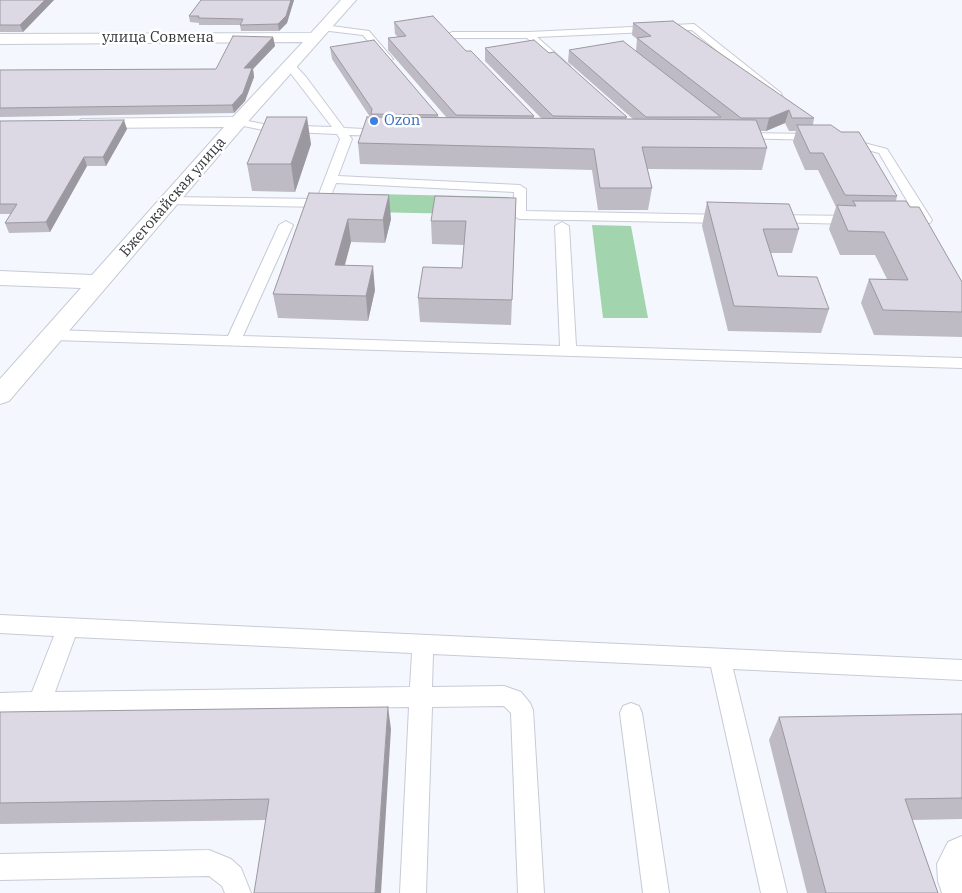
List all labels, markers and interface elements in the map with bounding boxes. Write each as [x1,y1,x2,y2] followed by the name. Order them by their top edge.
[102,29,214,47] street label: улица Совмена
[384,112,420,130] place label: Ozon
[368,115,380,127] marker: Ozon
[116,133,230,261] street label: Бжегокайская улица

